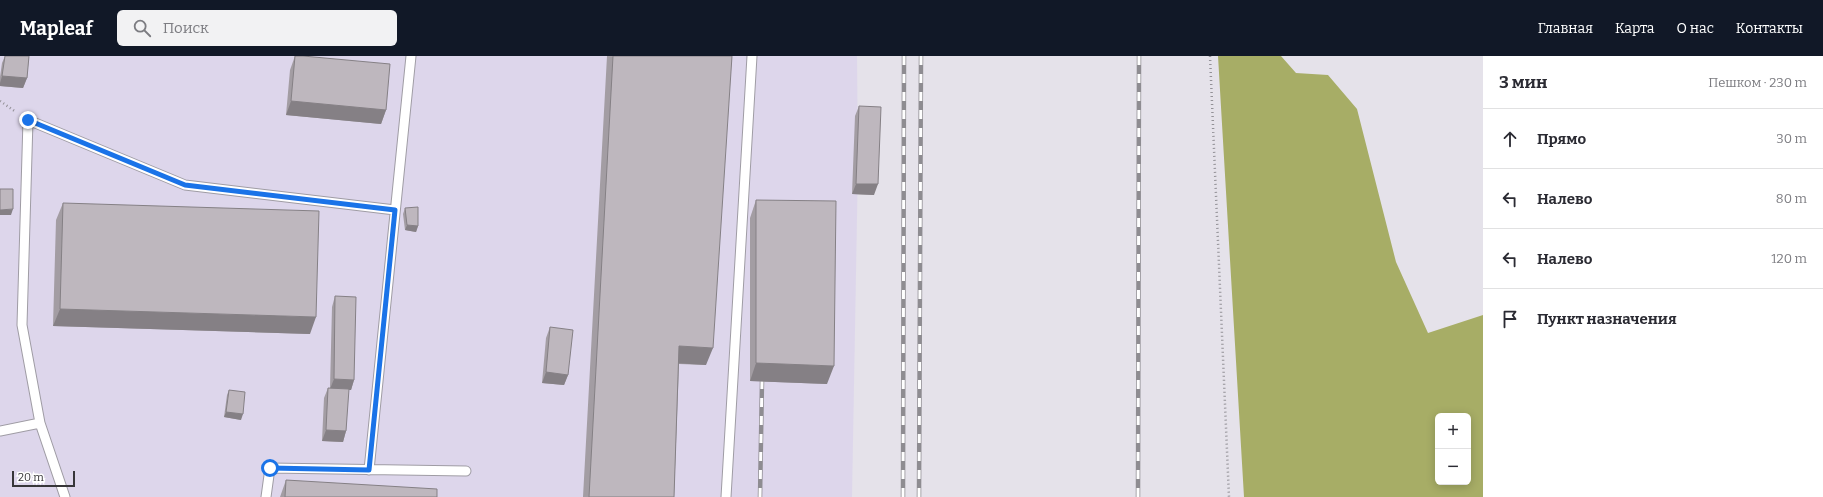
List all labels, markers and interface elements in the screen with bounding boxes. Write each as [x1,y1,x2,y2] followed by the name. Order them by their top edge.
[117,10,397,46] search box
[20,17,93,40] text: Mapleaf
[131,17,153,39] icon: search
[163,19,209,37] text: Поиск
[1538,20,1593,37] text: Главная
[1615,20,1654,37] text: Карта
[1676,20,1714,37] text: О нас
[1736,20,1803,37] text: Контакты
[1499,72,1547,93] text: 3 мин
[1708,75,1807,90] text: Пешком · 230 m
[19,111,37,129] route end
[1499,128,1521,150] icon: ahead
[1537,130,1586,148] text: Прямо
[1776,131,1807,146] text: 30 m
[1499,188,1521,210] icon: left
[1537,190,1592,208] text: Налево
[1776,191,1807,206] text: 80 m
[1499,248,1521,270] icon: left
[1537,250,1592,268] text: Налево
[1771,251,1807,266] text: 120 m
[1499,308,1521,330] icon: arrive
[1537,310,1677,328] text: Пункт назначения
[1435,413,1471,485] map controls
[1435,413,1471,449] button: +
[1435,449,1471,485] button: −
[261,459,279,477] route start
[12,469,75,488] scale bar
[18,471,44,484] text: 20 m

